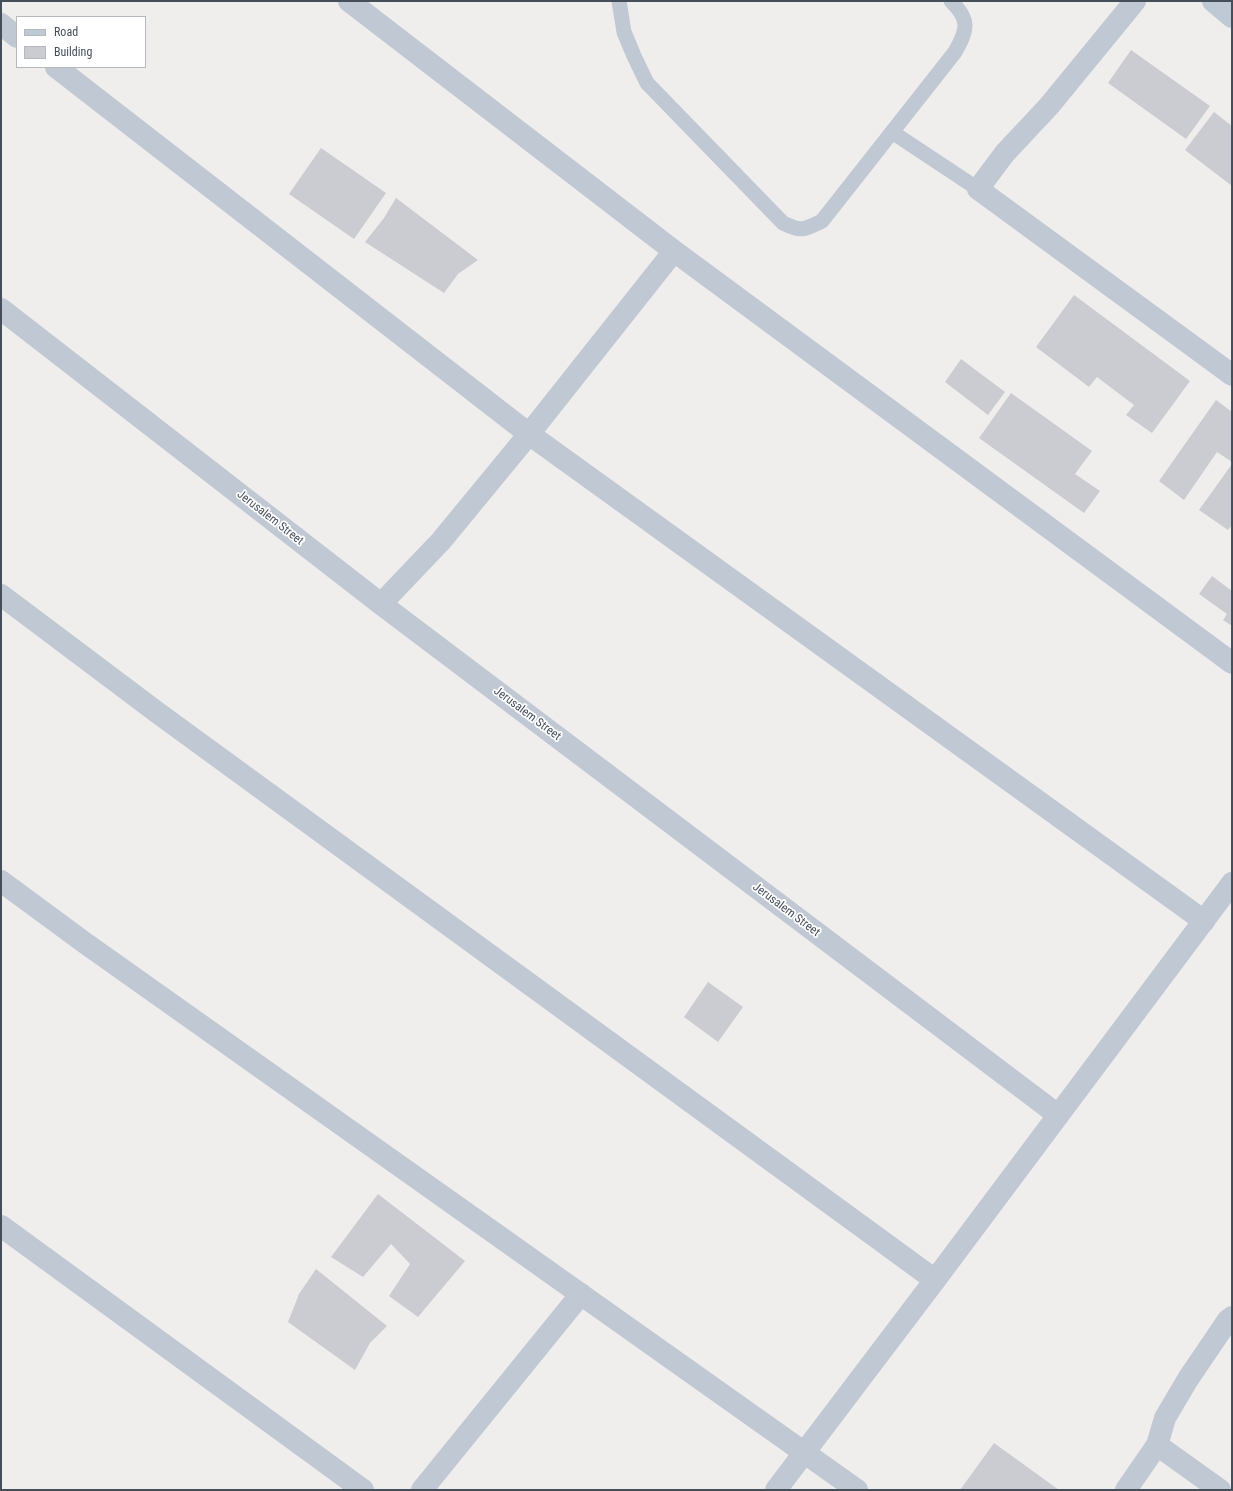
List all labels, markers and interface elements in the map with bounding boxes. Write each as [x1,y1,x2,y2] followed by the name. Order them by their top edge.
[16,16,146,68] legend
[54,25,78,39] text: Road
[54,45,92,59] text: Building
[234,488,306,548] street label: Jerusalem Street
[491,684,563,744] street label: Jerusalem Street
[750,880,822,940] street label: Jerusalem Street

